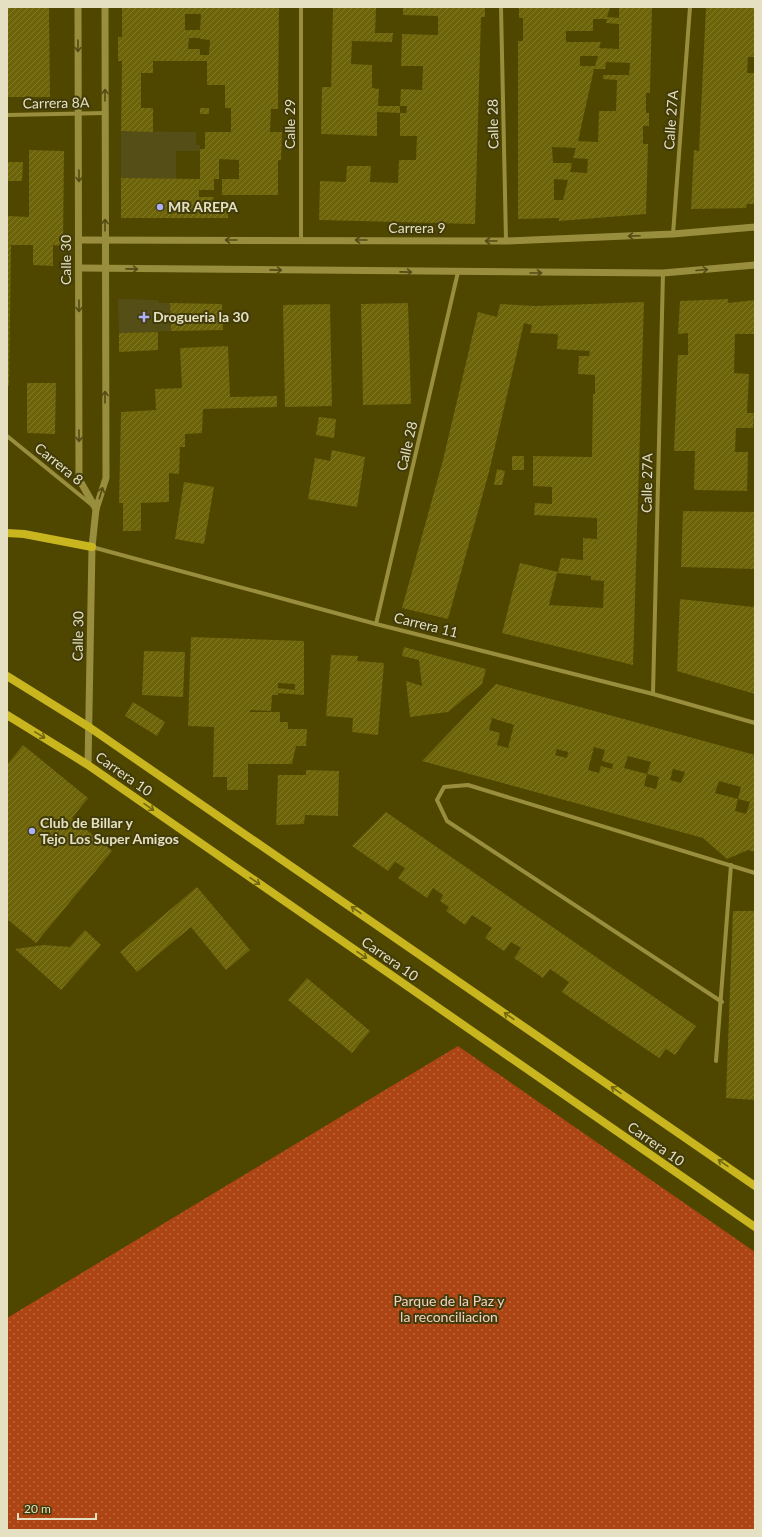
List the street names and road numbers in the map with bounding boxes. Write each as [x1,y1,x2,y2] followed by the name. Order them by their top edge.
[660,89,681,150] street label: Calle 27A
[22,93,90,112] street label: Carrera 8A
[281,99,298,149] street label: Calle 29
[484,99,501,149] street label: Calle 28
[388,219,446,236] street label: Carrera 9
[57,235,74,285] street label: Calle 30
[393,420,420,472] street label: Calle 28
[32,439,87,488] street label: Carrera 8
[637,453,656,513] street label: Calle 27A
[392,608,460,641] street label: Carrera 11
[69,611,86,661] street label: Calle 30
[93,748,156,799] street label: Carrera 10
[359,933,422,984] street label: Carrera 10
[625,1118,688,1169] street label: Carrera 10

